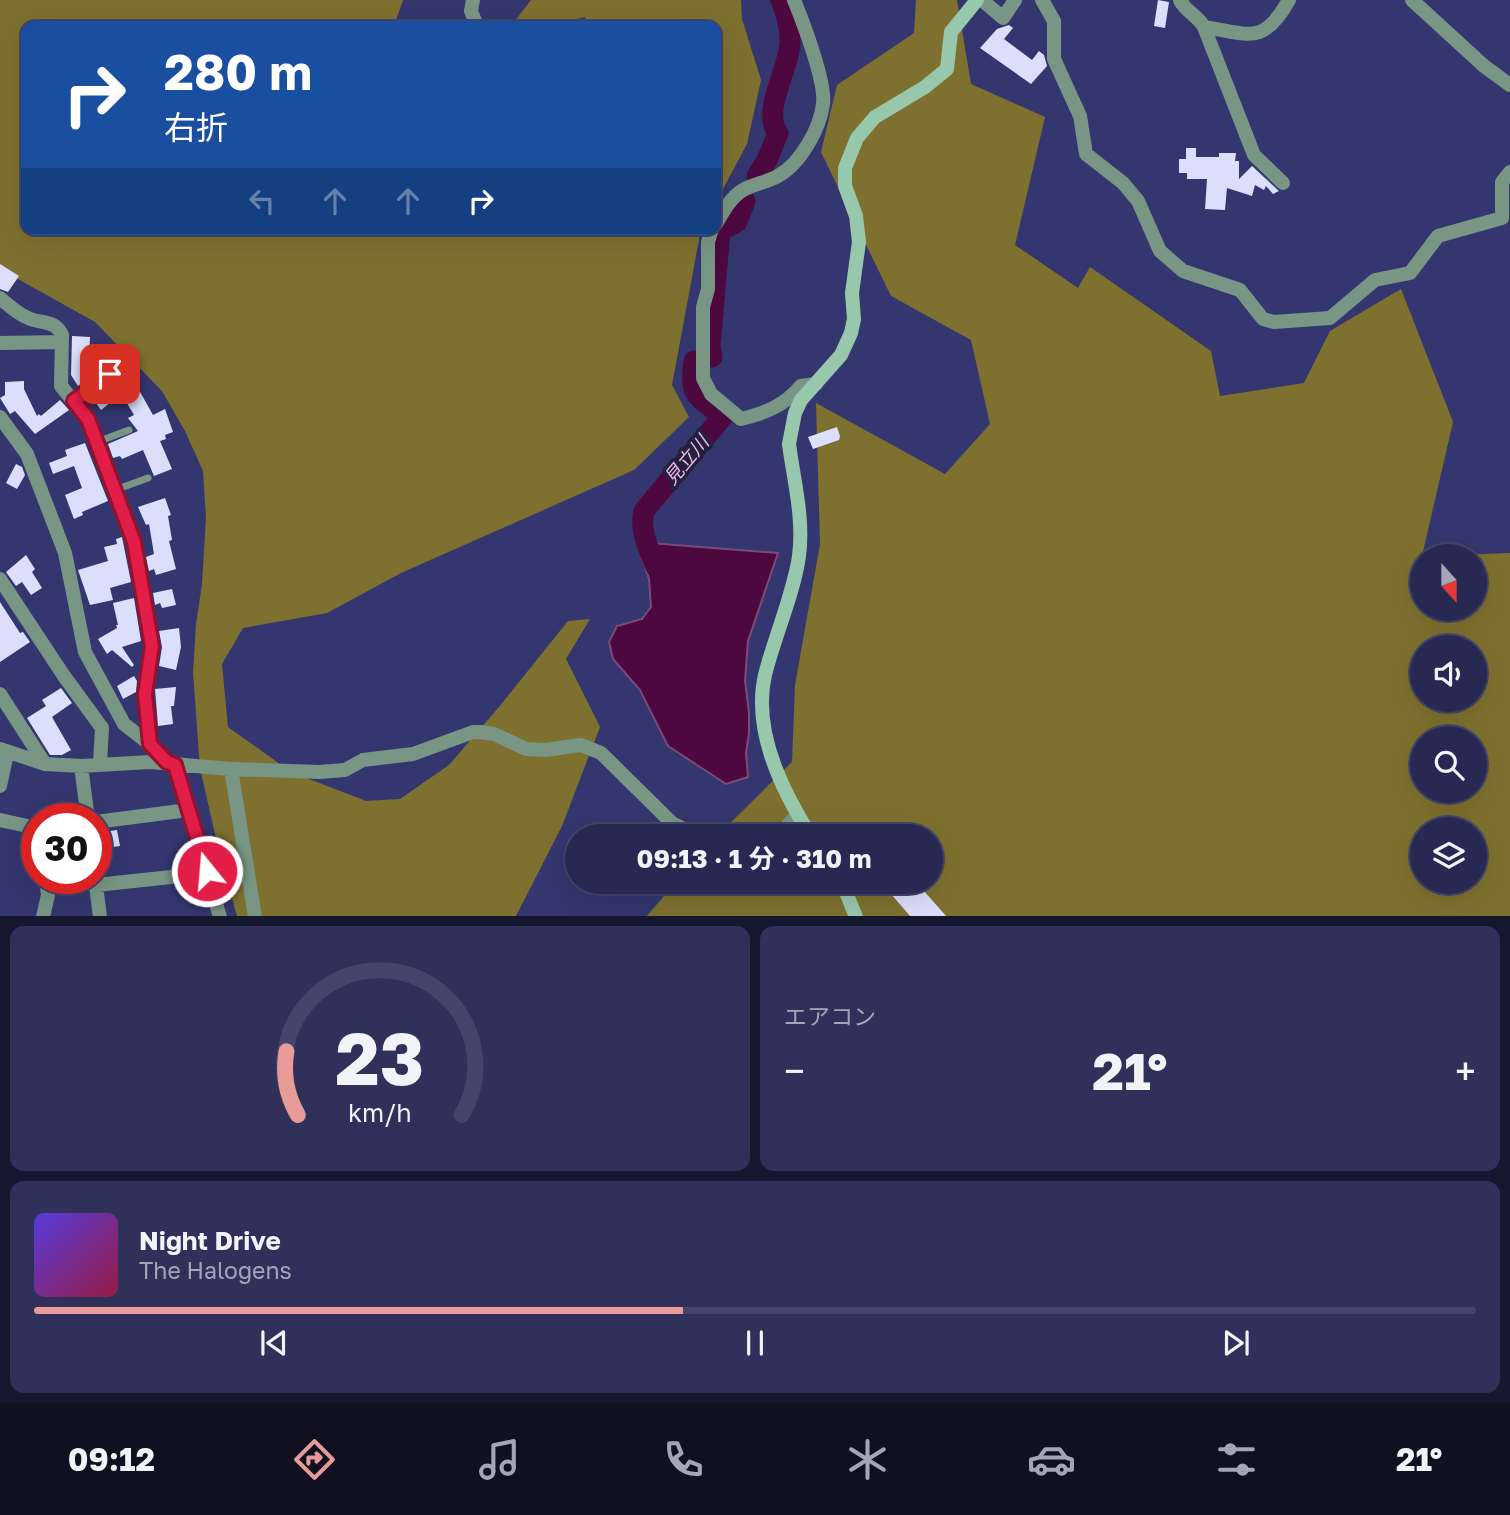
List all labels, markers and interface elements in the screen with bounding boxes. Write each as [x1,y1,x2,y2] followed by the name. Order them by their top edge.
[164,42,312,101] text: 280 m
[49,49,140,140] icon: right
[164,108,228,146] text: 右折
[243,182,281,220] icon: left
[316,182,354,220] icon: ahead
[389,182,427,220] icon: ahead
[462,182,500,220] icon: right
[80,344,140,404] pin
[91,355,129,393] icon: arrive
[658,429,714,489] water label: 見立川
[1410,544,1488,621] north arrow
[1410,544,1487,894] map controls
[1410,635,1487,712] button: sound
[1410,726,1487,803] button: search
[21,803,112,894] speed limit sign: 30
[1410,817,1487,894] button: layers
[170,834,244,908] position arrow
[637,843,871,874] text: 09:13 · 1 分 · 310 m
[784,1002,876,1030] text: エアコン
[336,1014,424,1101] text: 23
[1092,1039,1168,1101] text: 21°
[784,1048,805,1093] text: −
[1455,1048,1476,1093] text: +
[348,1096,412,1127] text: km/h
[139,1225,281,1256] text: Night Drive
[139,1256,292,1284] text: The Halogens
[255,1324,293,1362] icon: previous
[736,1324,774,1362] icon: pause
[1217,1324,1255,1362] icon: next
[290,1435,339,1484] icon: directions
[475,1435,524,1484] icon: music
[659,1435,708,1484] icon: phone
[843,1435,892,1484] icon: climate
[1027,1435,1076,1484] icon: car
[1212,1435,1261,1484] icon: filters
[68,1440,155,1478] text: 09:12
[1396,1440,1442,1478] text: 21°

